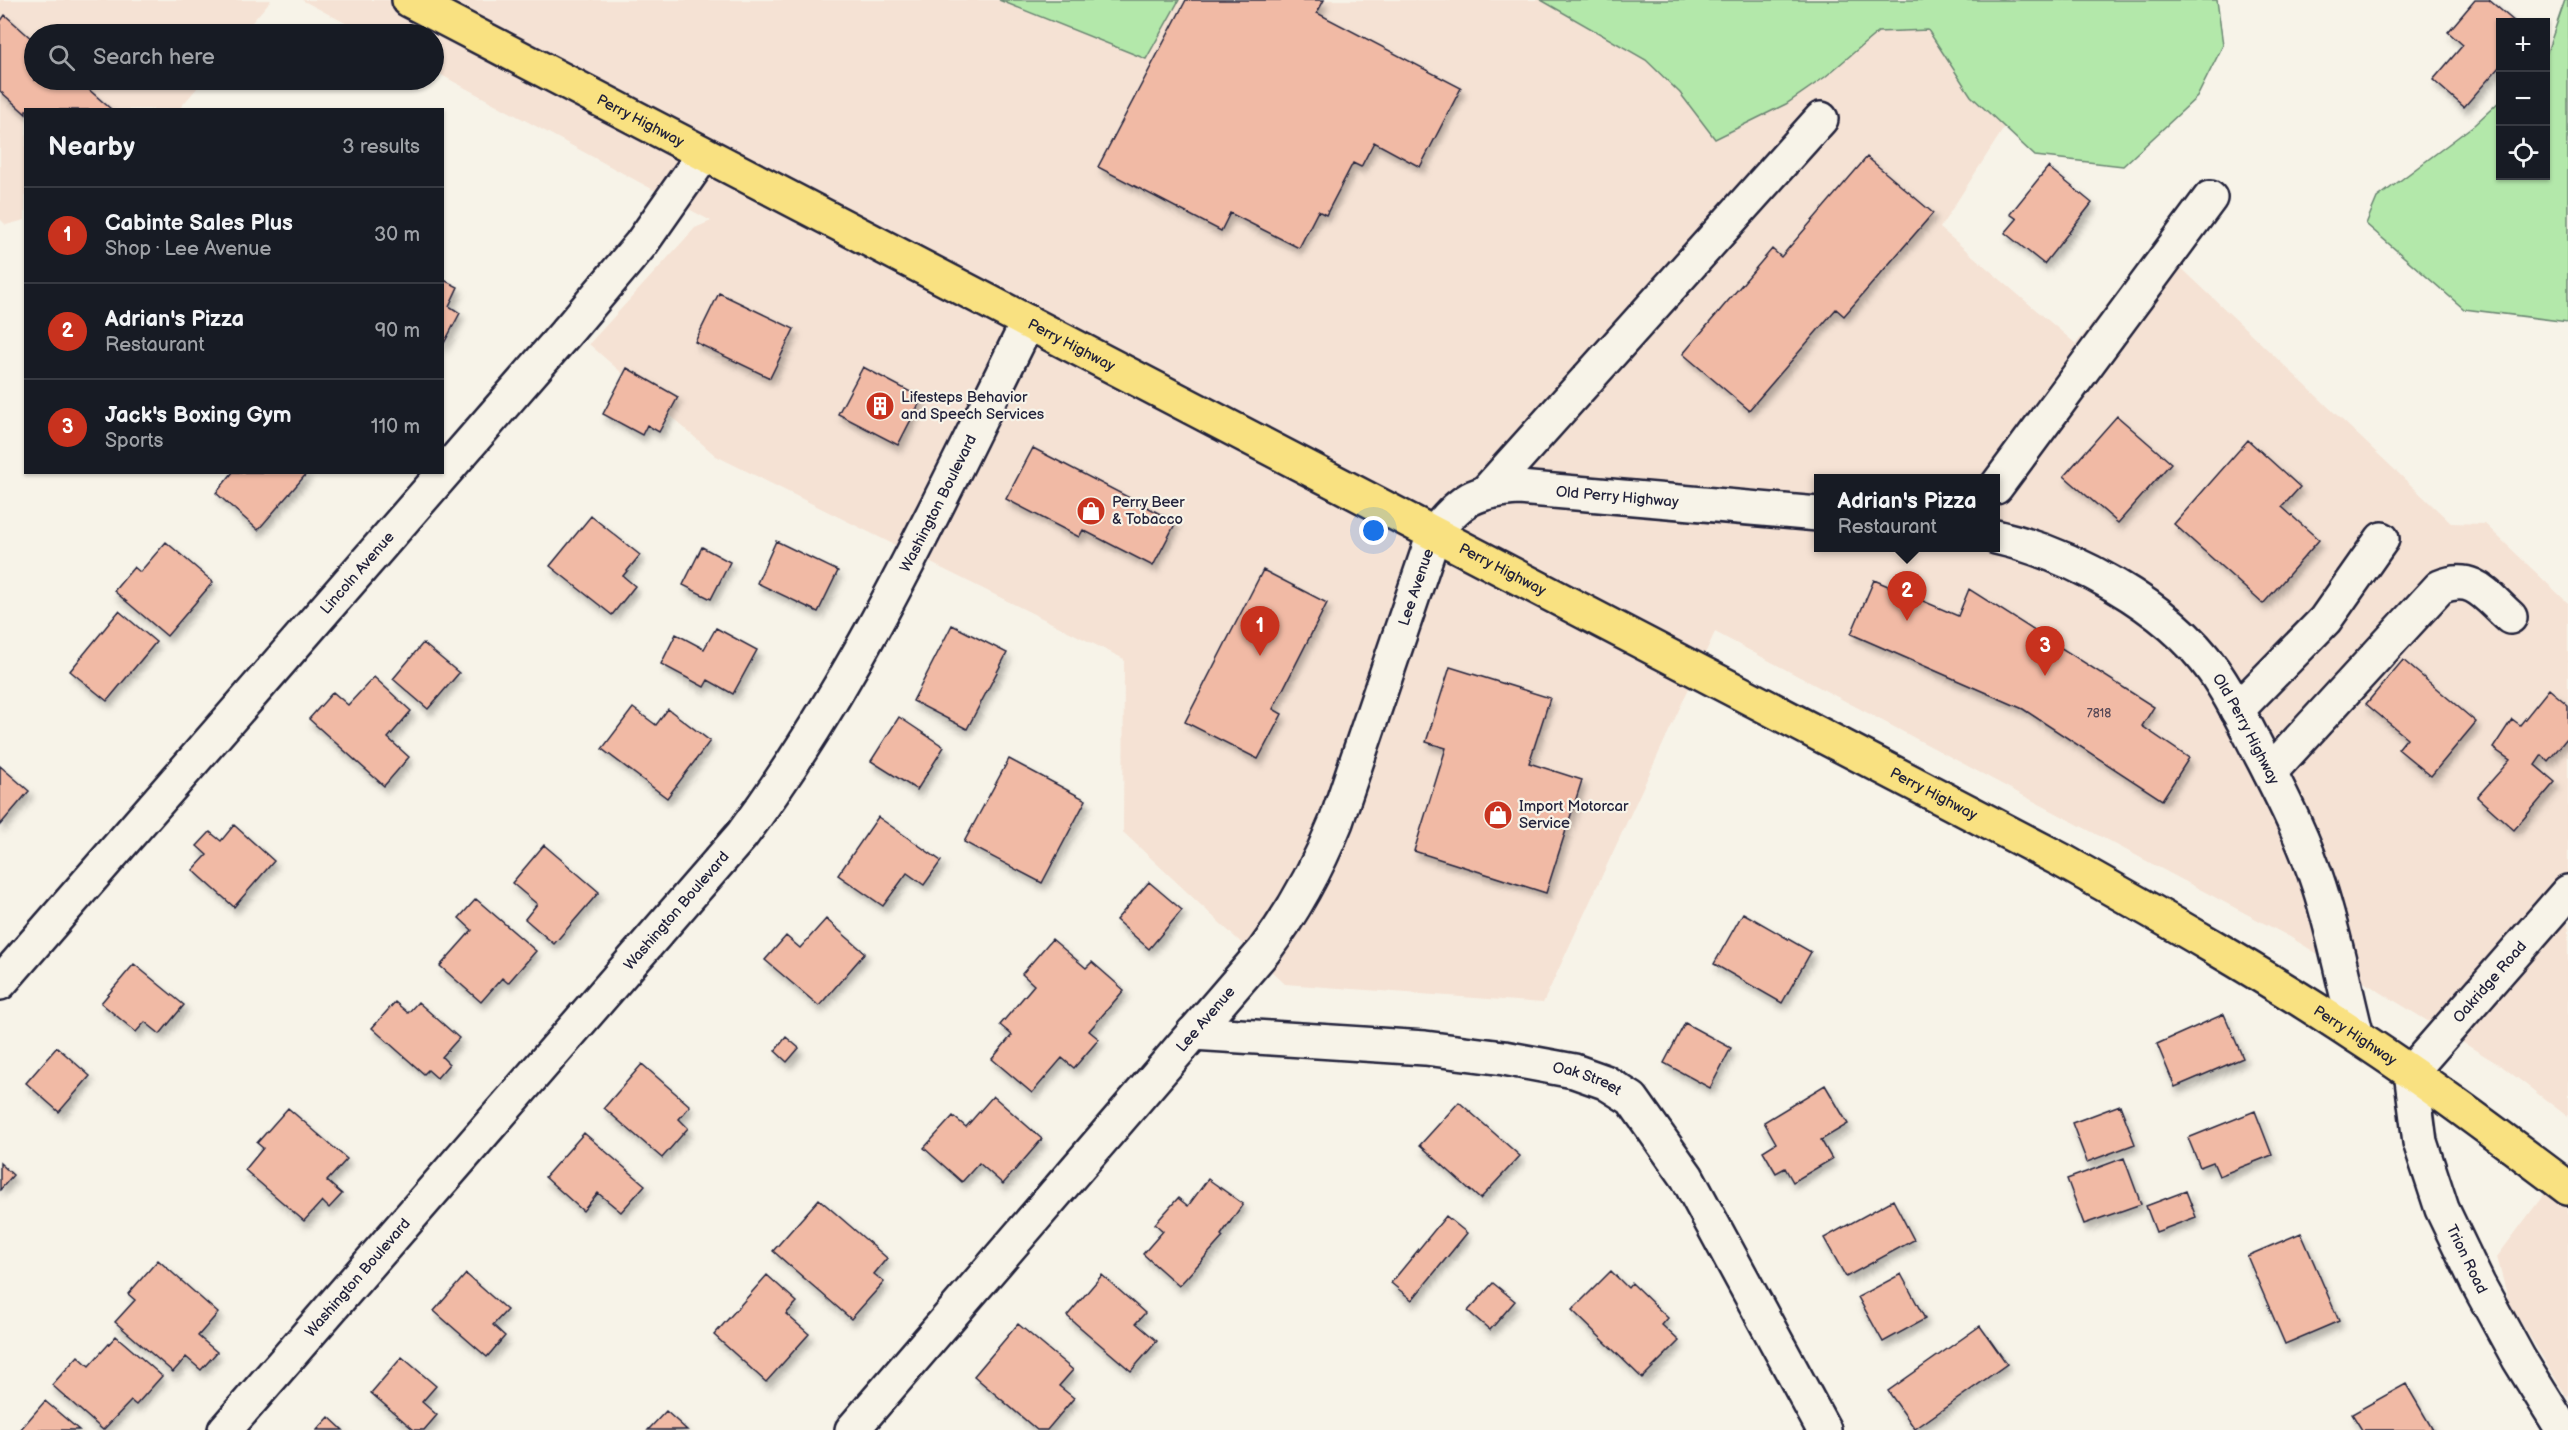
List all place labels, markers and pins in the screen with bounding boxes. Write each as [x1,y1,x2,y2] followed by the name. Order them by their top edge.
[901,388,1045,424] place label: Lifesteps Behavior and Speech Services
[864,390,896,422] building icon: Lifesteps Behavior and Speech Services
[1112,493,1185,529] place label: Perry Beer & Tobacco
[1075,495,1107,527] shop icon: Perry Beer & Tobacco
[1888,572,1926,621] pin: 2
[1240,606,1280,656] pin: 1
[2026,626,2064,676] pin: 3
[1519,797,1629,833] place label: Import Motorcar Service
[1482,799,1514,831] shop icon: Import Motorcar Service

